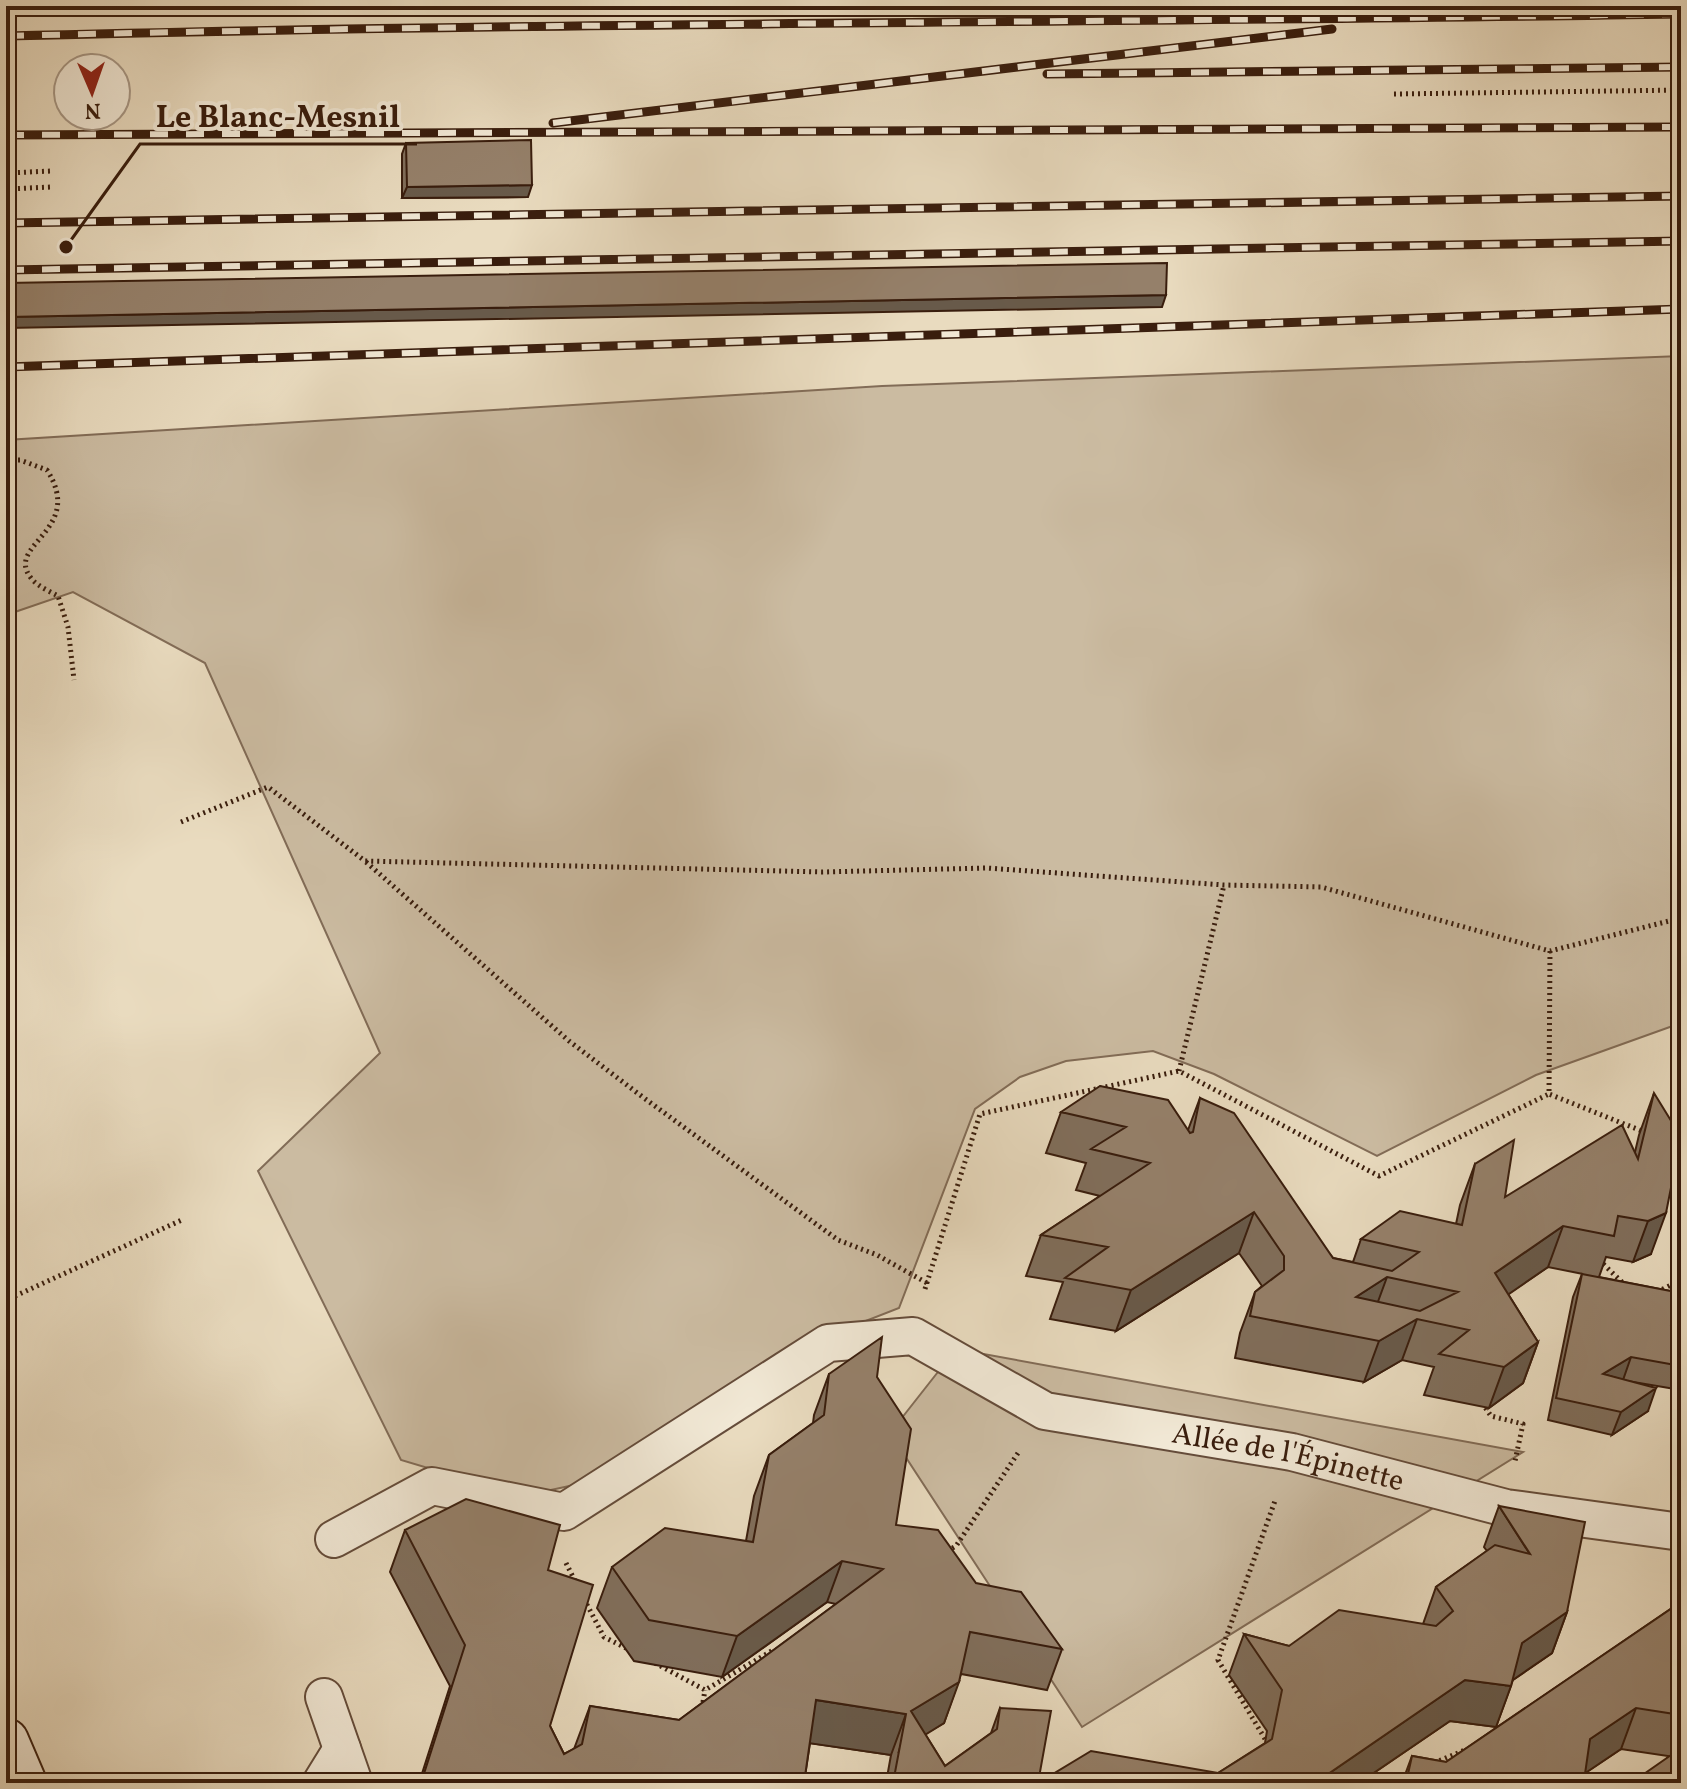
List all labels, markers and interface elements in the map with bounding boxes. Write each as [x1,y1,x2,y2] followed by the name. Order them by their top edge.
[52,52,132,132] north arrow
[140,88,417,144] callout: Le Blanc-Mesnil
[84,94,101,125] text: N
[156,97,400,141] text: Le Blanc-Mesnil
[1169,1413,1408,1503] street label: Allée de l'Épinette

